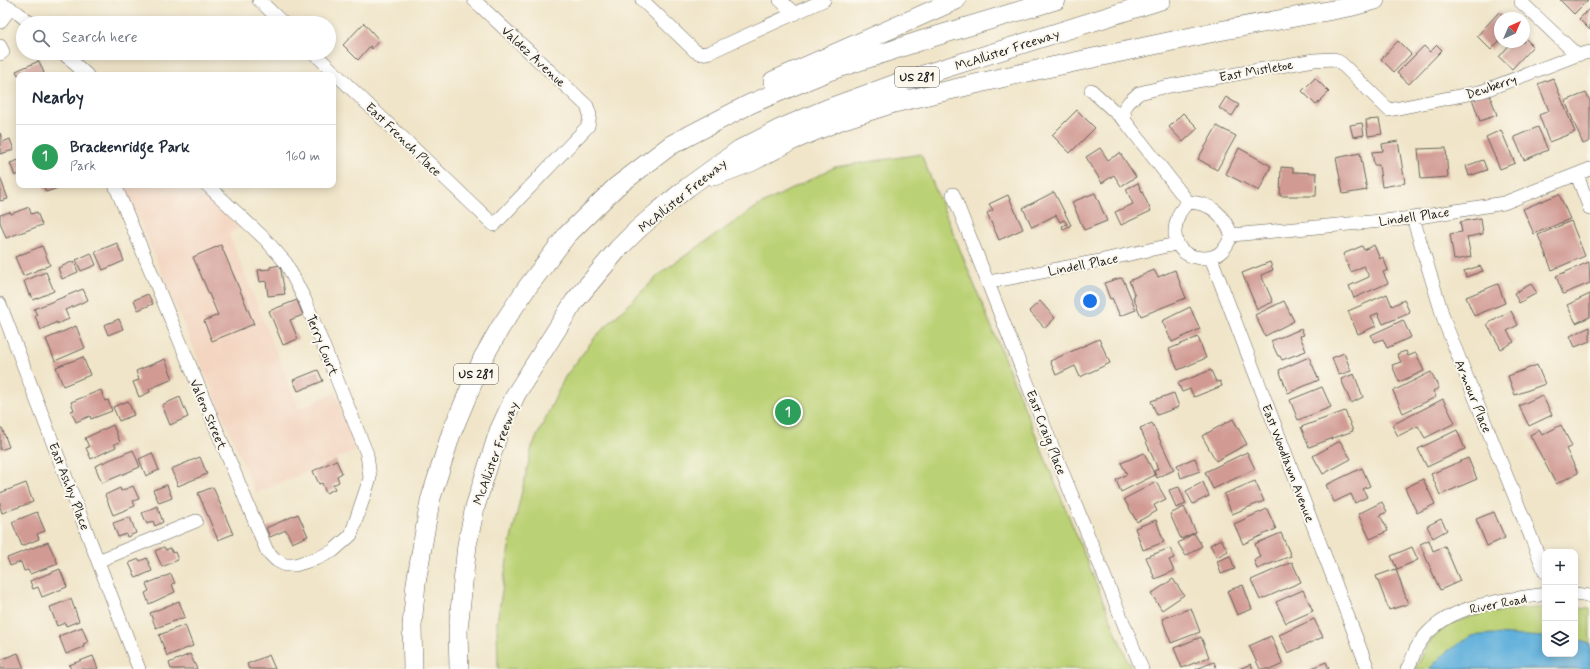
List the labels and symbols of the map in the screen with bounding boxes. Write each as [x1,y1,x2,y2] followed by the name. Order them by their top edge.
[1494,12,1530,48] north arrow
[497,23,569,91] street label: Valdez Avenue
[953,25,1062,75] street label: McAllister Freeway
[1218,57,1295,86] street label: East Mistletoe
[895,67,939,87] road number: US 281
[1464,71,1519,104] street label: Dewberry
[361,99,445,181] street label: East French Place
[635,155,731,237] street label: McAllister Freeway
[1378,204,1451,231] street label: Lindell Place
[1047,250,1120,281] street label: Lindell Place
[1080,291,1100,311] your location
[302,313,342,379] street label: Terry Court
[1450,357,1495,436] street label: Armour Place
[454,364,498,384] road number: US 281
[185,377,230,453] street label: Valero Street
[1021,388,1070,478] street label: East Craig Place
[775,397,801,427] pin: 1
[470,399,523,508] street label: McAllister Freeway
[1257,402,1318,525] street label: East Woodlawn Avenue
[44,440,93,533] street label: East Ashby Place
[1468,591,1528,618] street label: River Road

